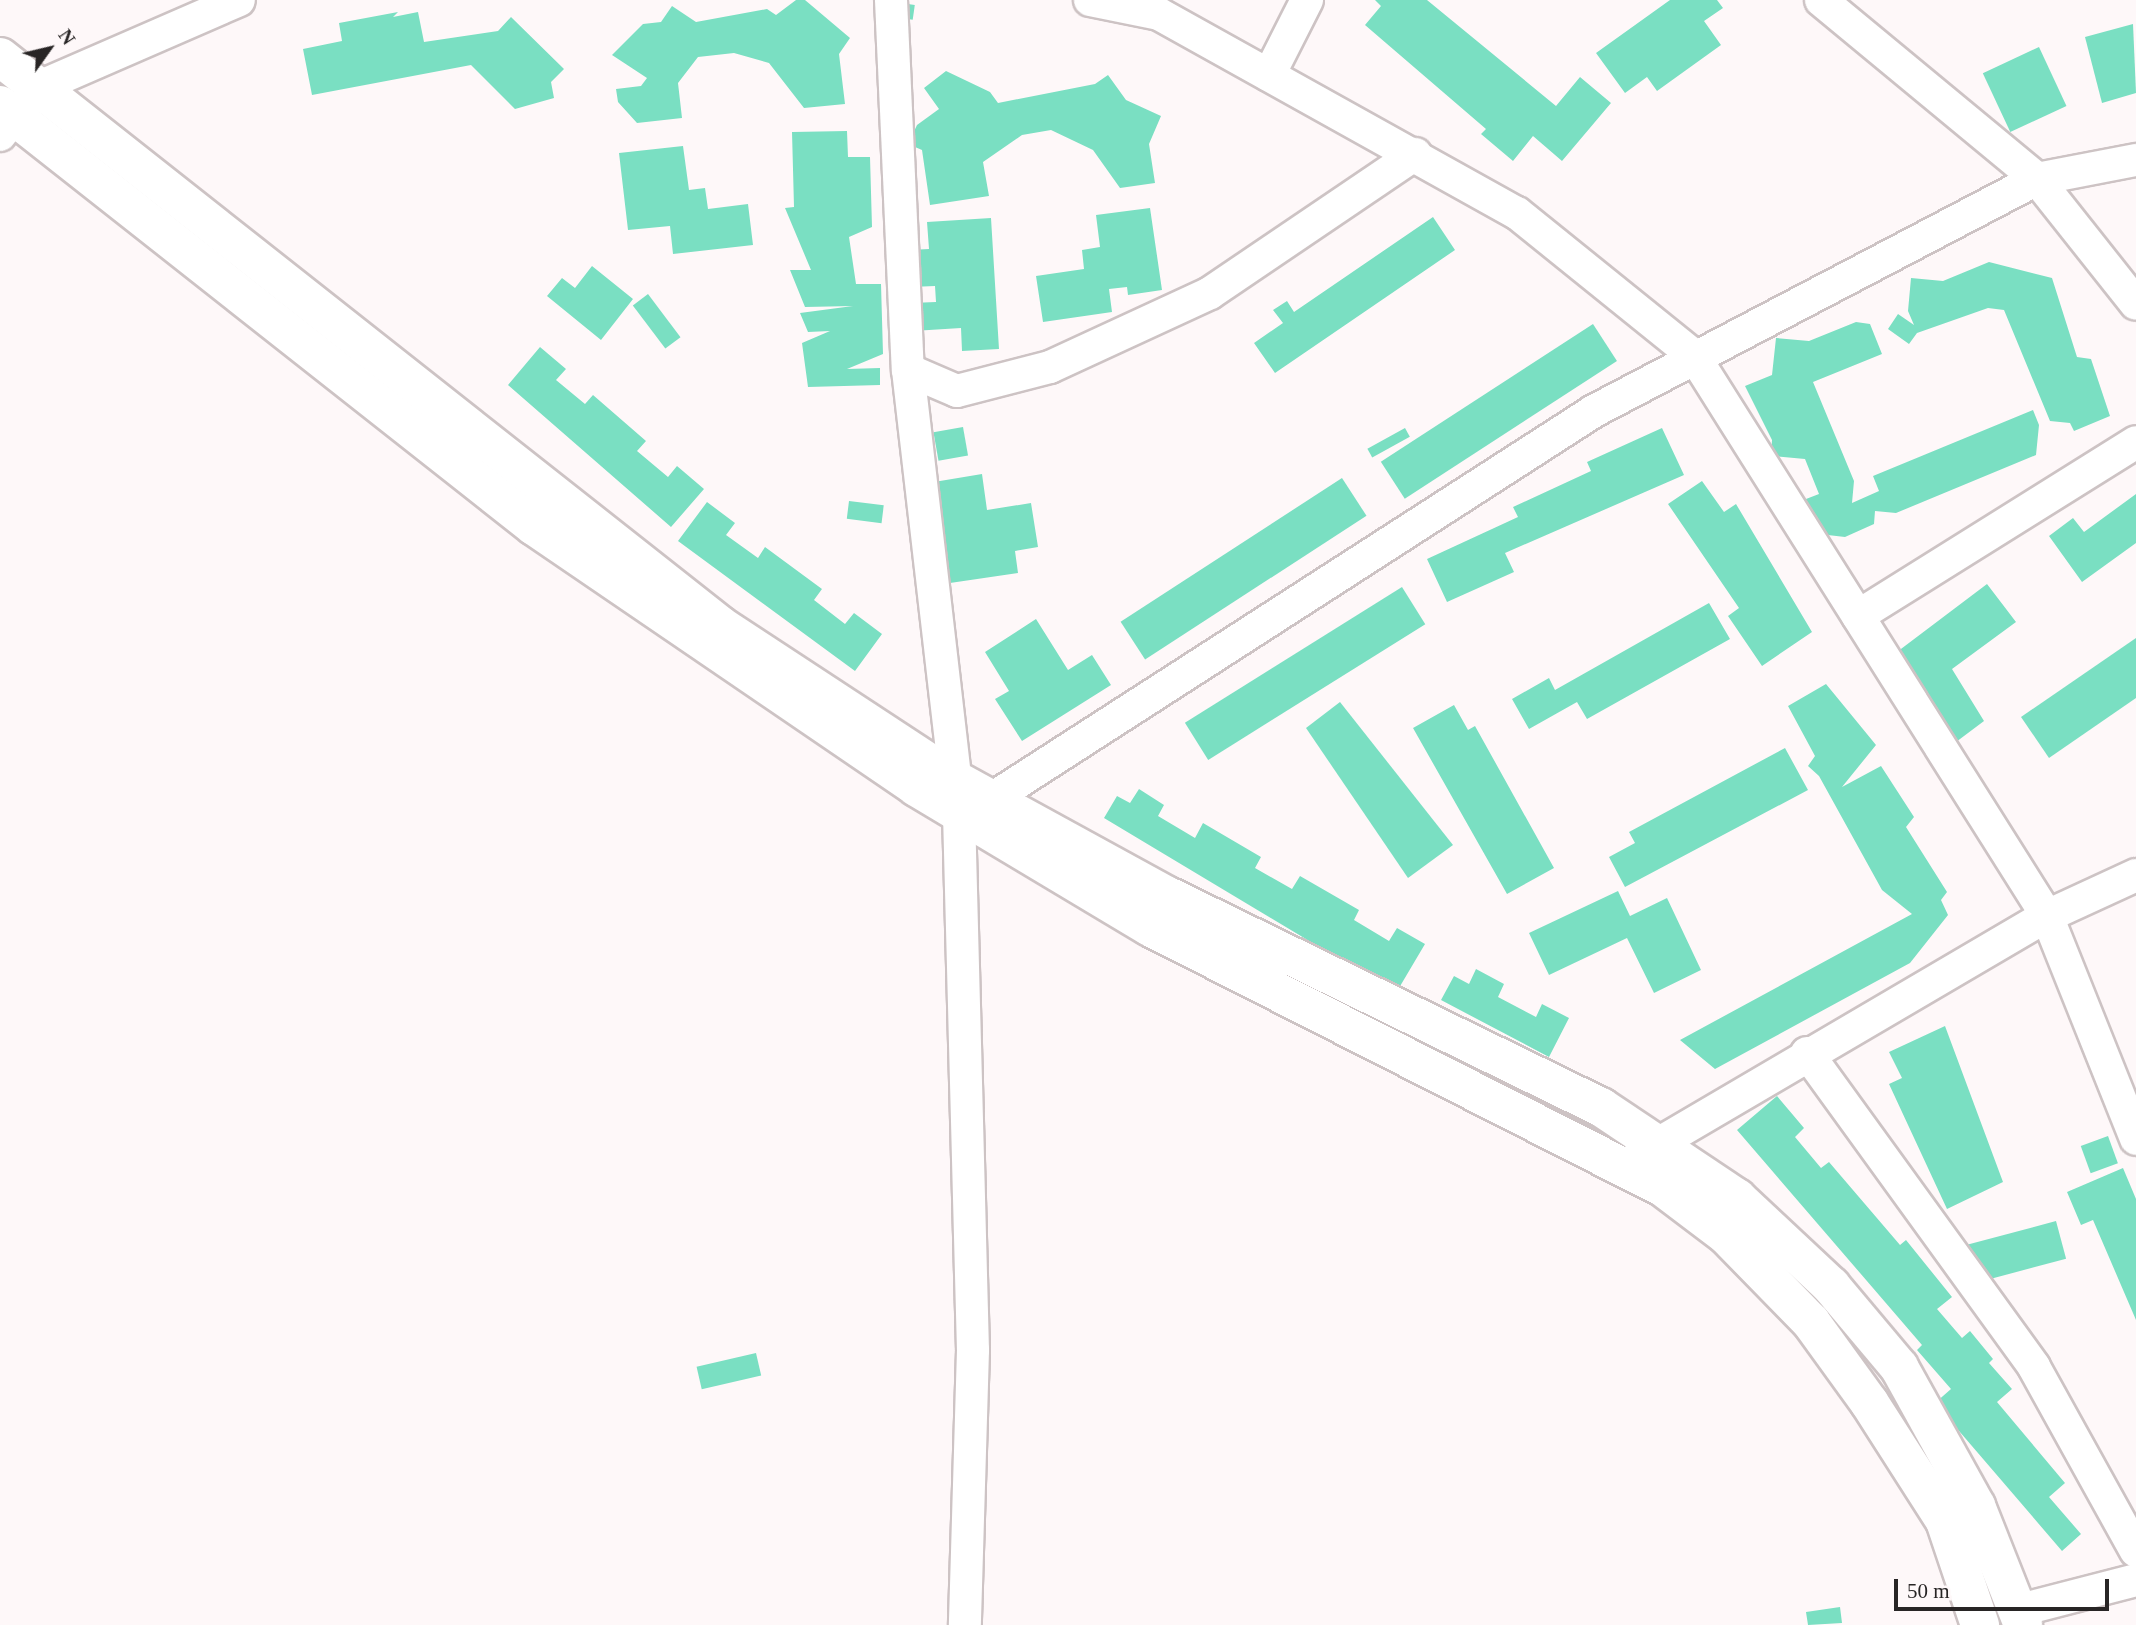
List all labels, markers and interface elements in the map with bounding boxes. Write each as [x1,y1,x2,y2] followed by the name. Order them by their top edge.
[14,14,84,84] north arrow
[54,25,79,49] text: N
[1898,1566,2113,1610] scale bar
[1907,1579,1950,1603] text: 50 m

